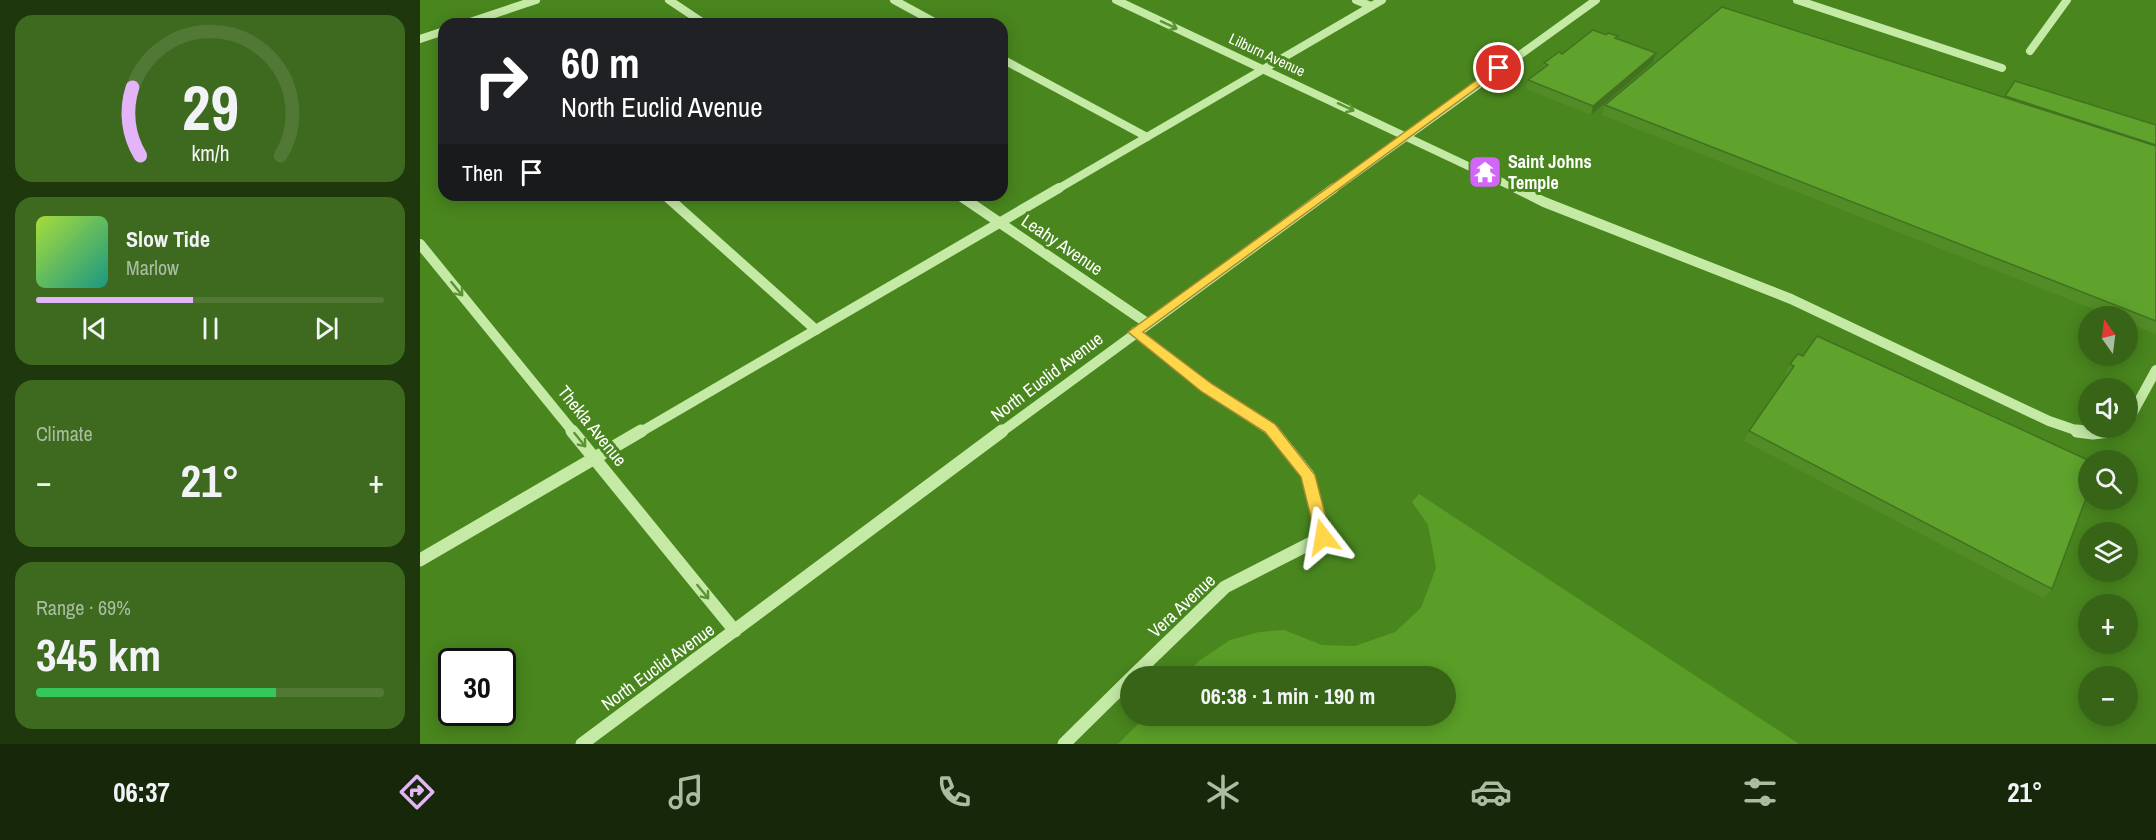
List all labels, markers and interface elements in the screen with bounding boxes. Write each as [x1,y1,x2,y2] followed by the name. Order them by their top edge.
[1159,19,1177,31] one-way arrow
[1226,28,1309,81] street label: Lilburn Avenue
[561,35,640,91] text: 60 m
[462,42,540,120] icon: right
[1473,42,1524,93] pin
[1482,51,1515,84] icon: arrive
[182,65,238,149] text: 29
[561,89,762,125] text: North Euclid Avenue
[1336,101,1354,113] one-way arrow
[191,139,229,168] text: km/h
[1508,149,1592,195] place label: Saint Johns Temple
[1467,154,1503,190] temple icon: Saint Johns Temple
[515,156,548,189] icon: arrive
[462,158,503,188] text: Then
[1017,208,1108,281] street label: Leahy Avenue
[126,224,210,254] text: Slow Tide
[126,254,179,281] text: Marlow
[450,281,464,296] one-way arrow
[2078,306,2138,366] north arrow
[2078,306,2138,726] map controls
[78,312,111,345] icon: previous
[194,312,227,345] icon: pause
[310,312,343,345] icon: next
[986,326,1108,427] street label: North Euclid Avenue
[2078,378,2138,438] button: sound
[552,380,633,471] street label: Thekla Avenue
[36,420,93,447] text: Climate
[574,432,587,448] one-way arrow
[180,450,240,511] text: 21°
[2078,450,2138,510] button: search
[36,459,52,503] text: −
[368,459,384,503] text: +
[1291,505,1355,569] position arrow
[2078,522,2138,582] button: layers
[1143,568,1221,643] street label: Vera Avenue
[697,584,710,600] one-way arrow
[36,594,131,621] text: Range · 69%
[2078,594,2138,654] button: +
[596,617,719,716] street label: North Euclid Avenue
[36,624,161,685] text: 345 km
[438,648,516,726] speed limit sign: 30
[2078,666,2138,726] button: −
[1201,681,1375,711] text: 06:38 · 1 min · 190 m
[396,771,438,813] icon: directions
[665,771,707,813] icon: music
[933,771,975,813] icon: phone
[1202,771,1244,813] icon: climate
[1470,771,1512,813] icon: car
[1739,771,1781,813] icon: filters
[113,774,170,810] text: 06:37
[2007,774,2043,810] text: 21°

